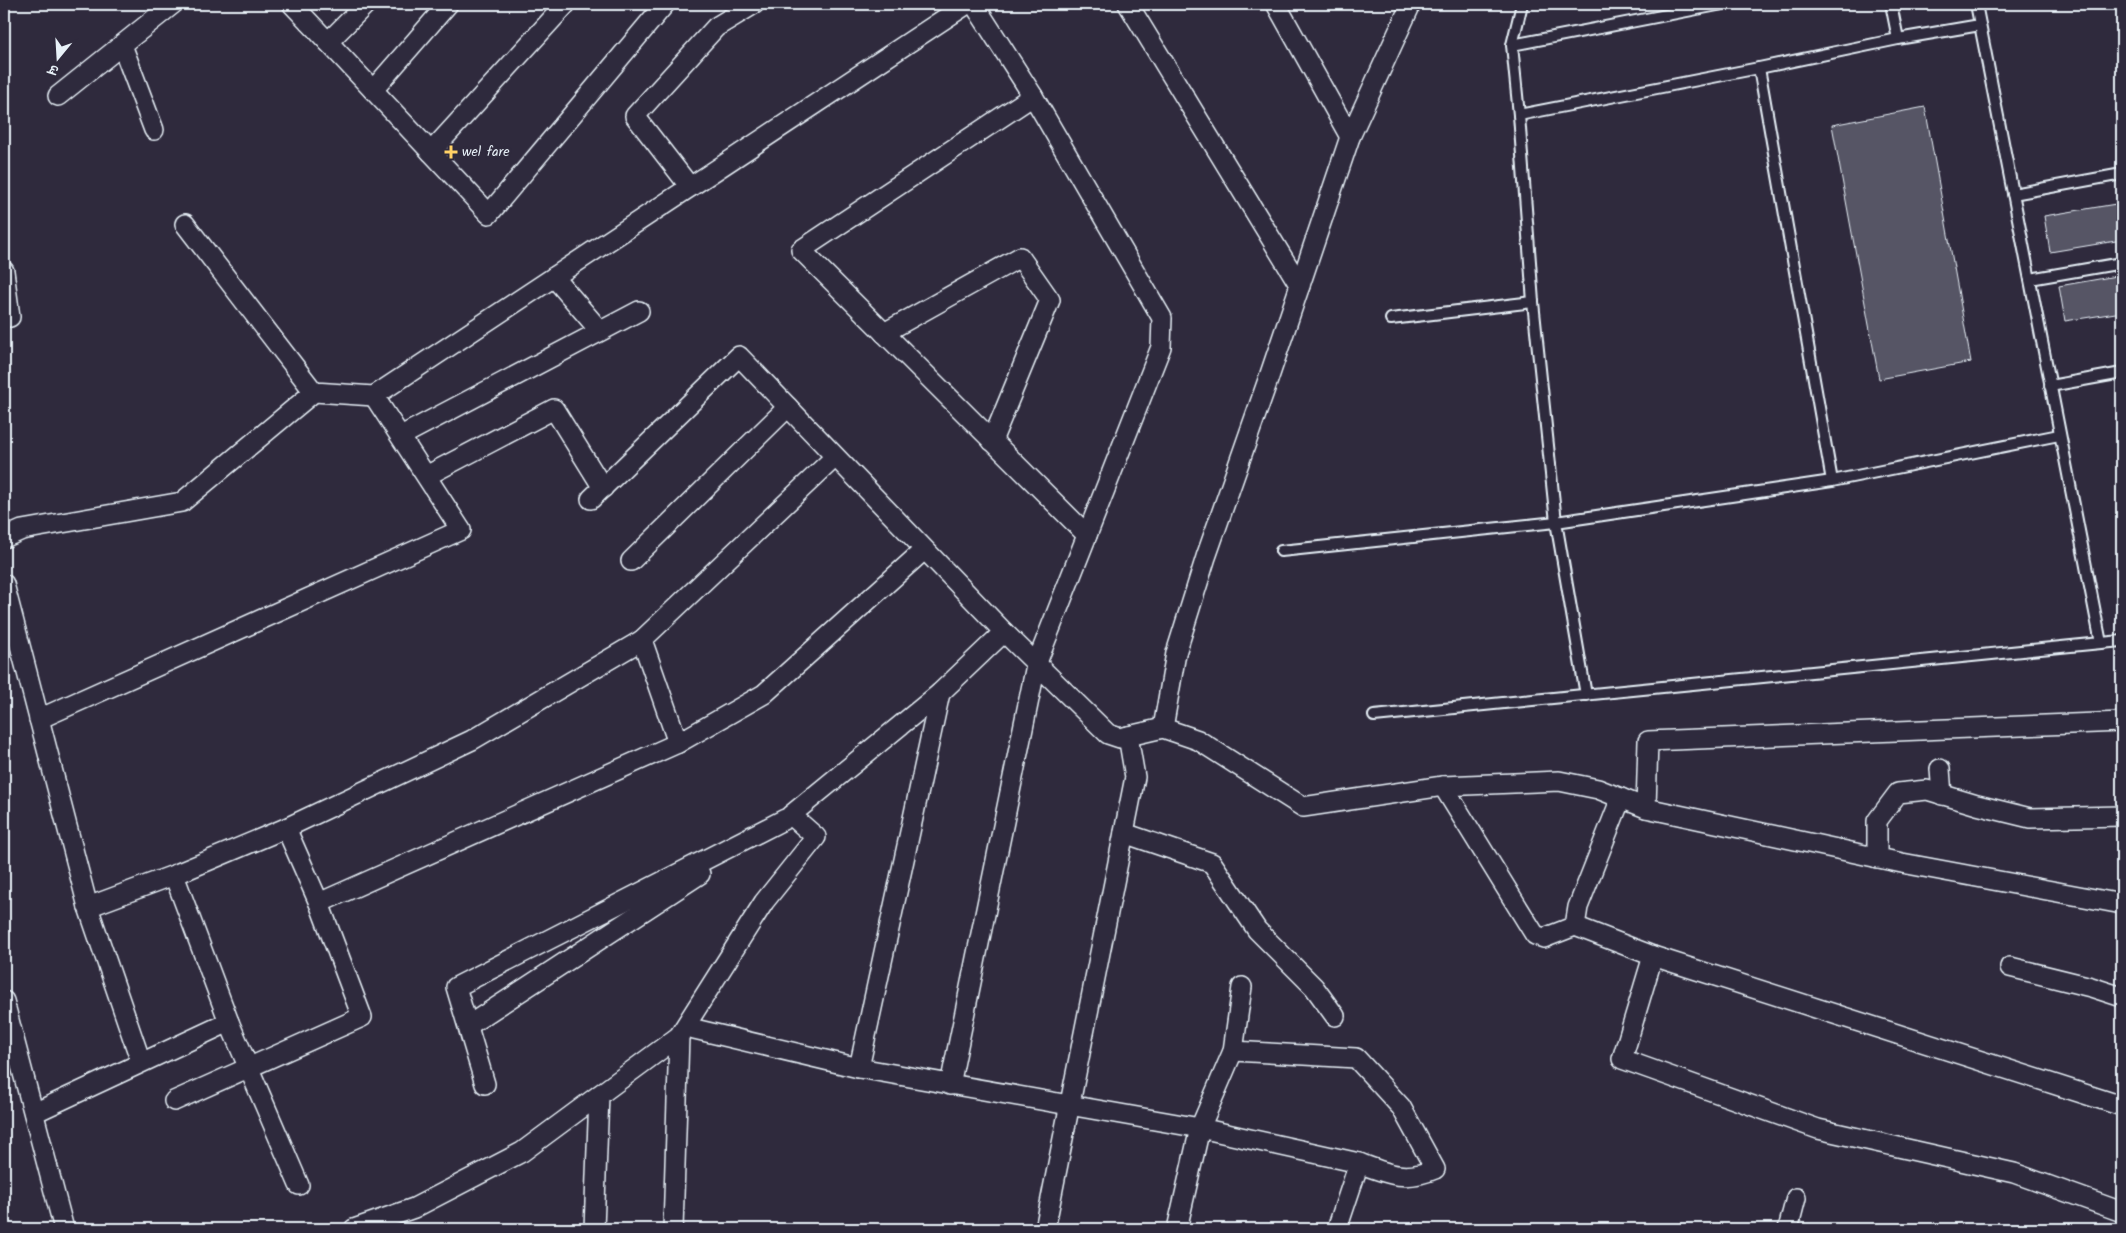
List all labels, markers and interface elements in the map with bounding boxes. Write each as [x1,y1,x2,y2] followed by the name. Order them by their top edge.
[32,32,82,82] north arrow
[44,57,62,81] text: उ
[462,141,510,163] place label: wel fare
[444,145,458,159] marker: wel fare

